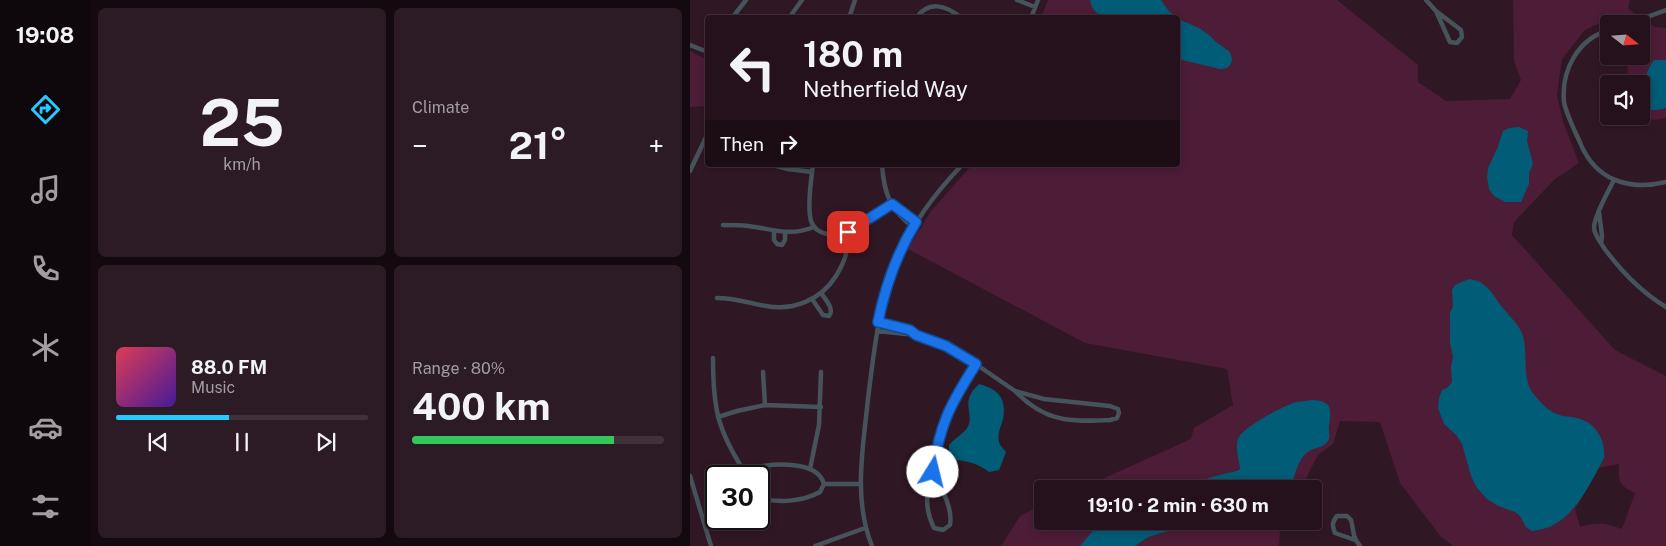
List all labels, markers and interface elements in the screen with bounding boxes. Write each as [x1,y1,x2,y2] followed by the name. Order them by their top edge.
[1600,15,1650,65] north arrow
[1600,15,1650,125] map controls
[16,22,74,48] text: 19:08
[803,34,903,75] text: 180 m
[720,35,785,100] icon: left
[1600,75,1650,125] button: sound
[803,76,968,102] text: Netherfield Way
[199,84,285,161] text: 25
[28,92,63,127] icon: directions
[412,98,469,117] text: Climate
[509,123,567,168] text: 21°
[412,129,428,162] text: −
[648,129,664,162] text: +
[774,130,802,158] icon: right
[720,133,764,155] text: Then
[223,155,261,174] text: km/h
[28,172,63,207] icon: music
[827,211,869,253] pin
[834,218,862,246] icon: arrive
[28,251,63,286] icon: phone
[28,330,63,365] icon: climate
[191,356,267,378] text: 88.0 FM
[412,359,505,378] text: Range · 80%
[191,378,235,397] text: Music
[412,384,550,429] text: 400 km
[28,410,63,445] icon: car
[144,428,172,456] icon: previous
[228,428,256,456] icon: pause
[312,428,340,456] icon: next
[906,445,958,497] position arrow
[705,465,770,530] speed limit sign: 30
[28,489,63,524] icon: filters
[1087,494,1269,516] text: 19:10 · 2 min · 630 m

